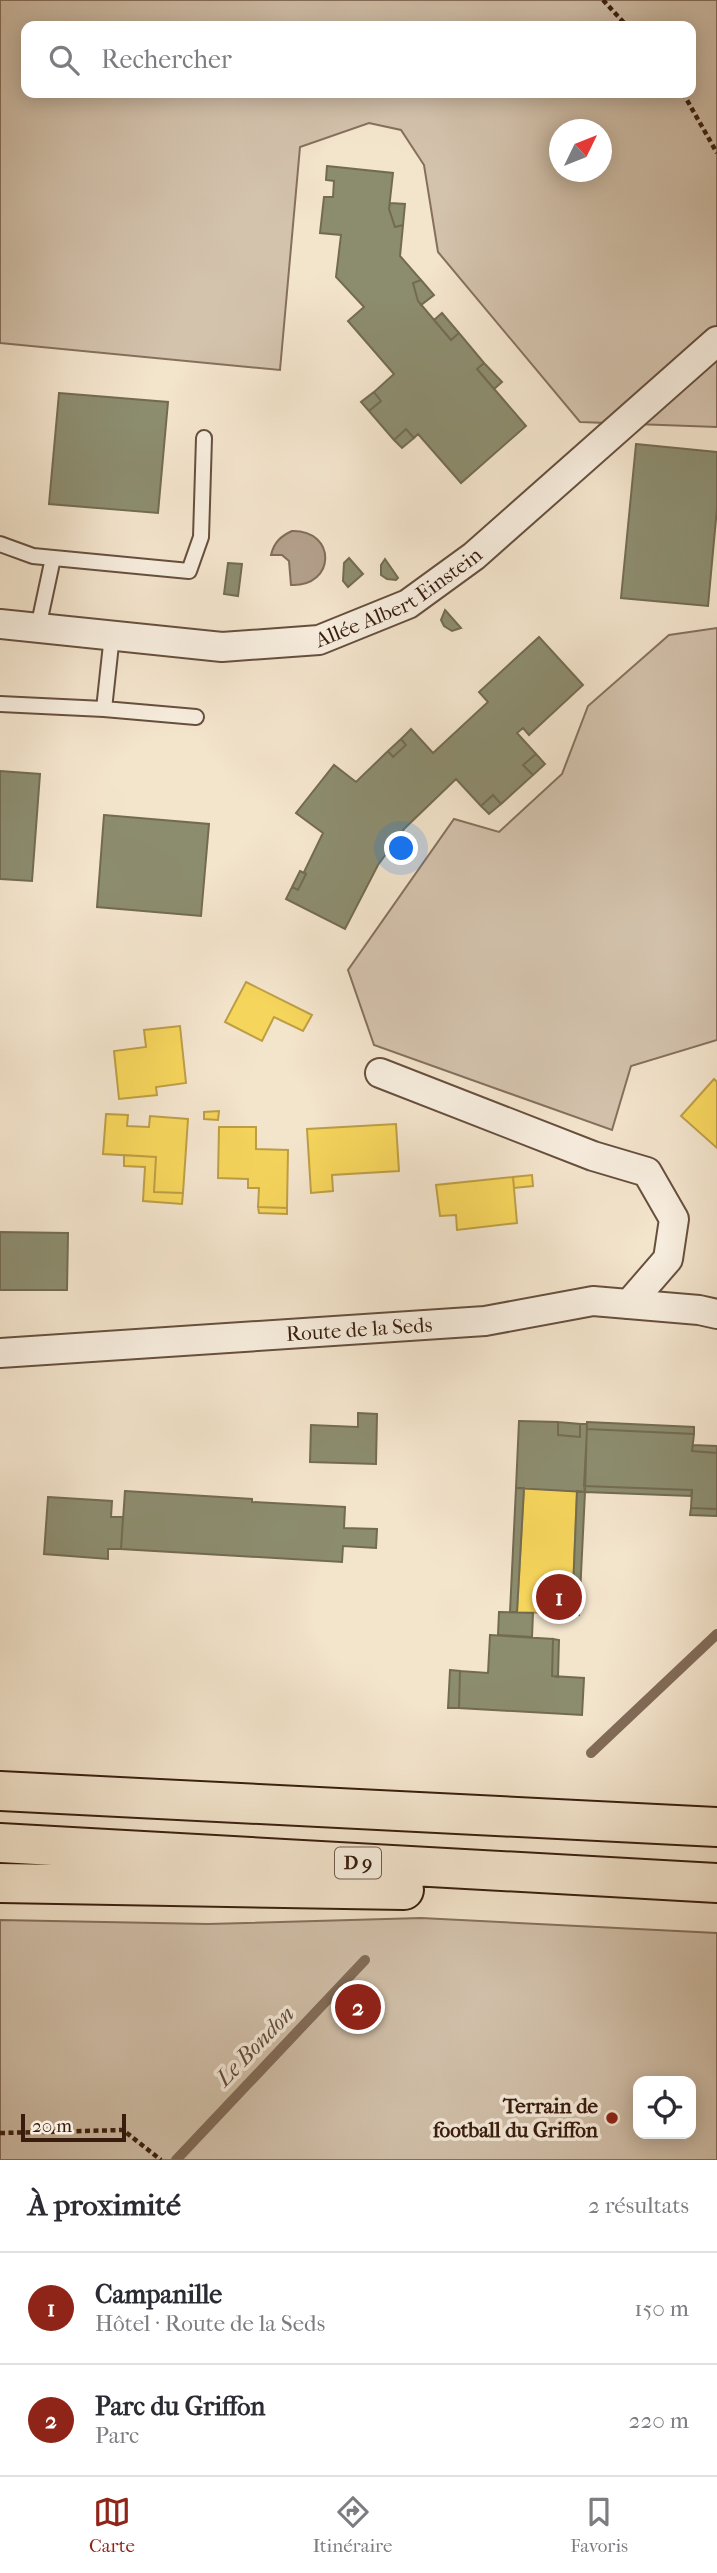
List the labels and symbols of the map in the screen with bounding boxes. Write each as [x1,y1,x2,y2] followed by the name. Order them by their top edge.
[549,119,612,182] north arrow
[311,543,487,653] street label: Allée Albert Einstein
[384,831,418,865] your location
[285,1312,433,1346] street label: Route de la Seds
[536,1571,582,1623] pin: 1
[335,1848,381,1879] road number: D 9
[335,1981,381,2033] pin: 2
[209,2000,300,2093] water label: Le Bondon
[432,2094,599,2142] place label: Terrain de football du Griffon
[604,2110,620,2126] marker: Terrain de football du Griffon
[21,2111,126,2143] scale bar

